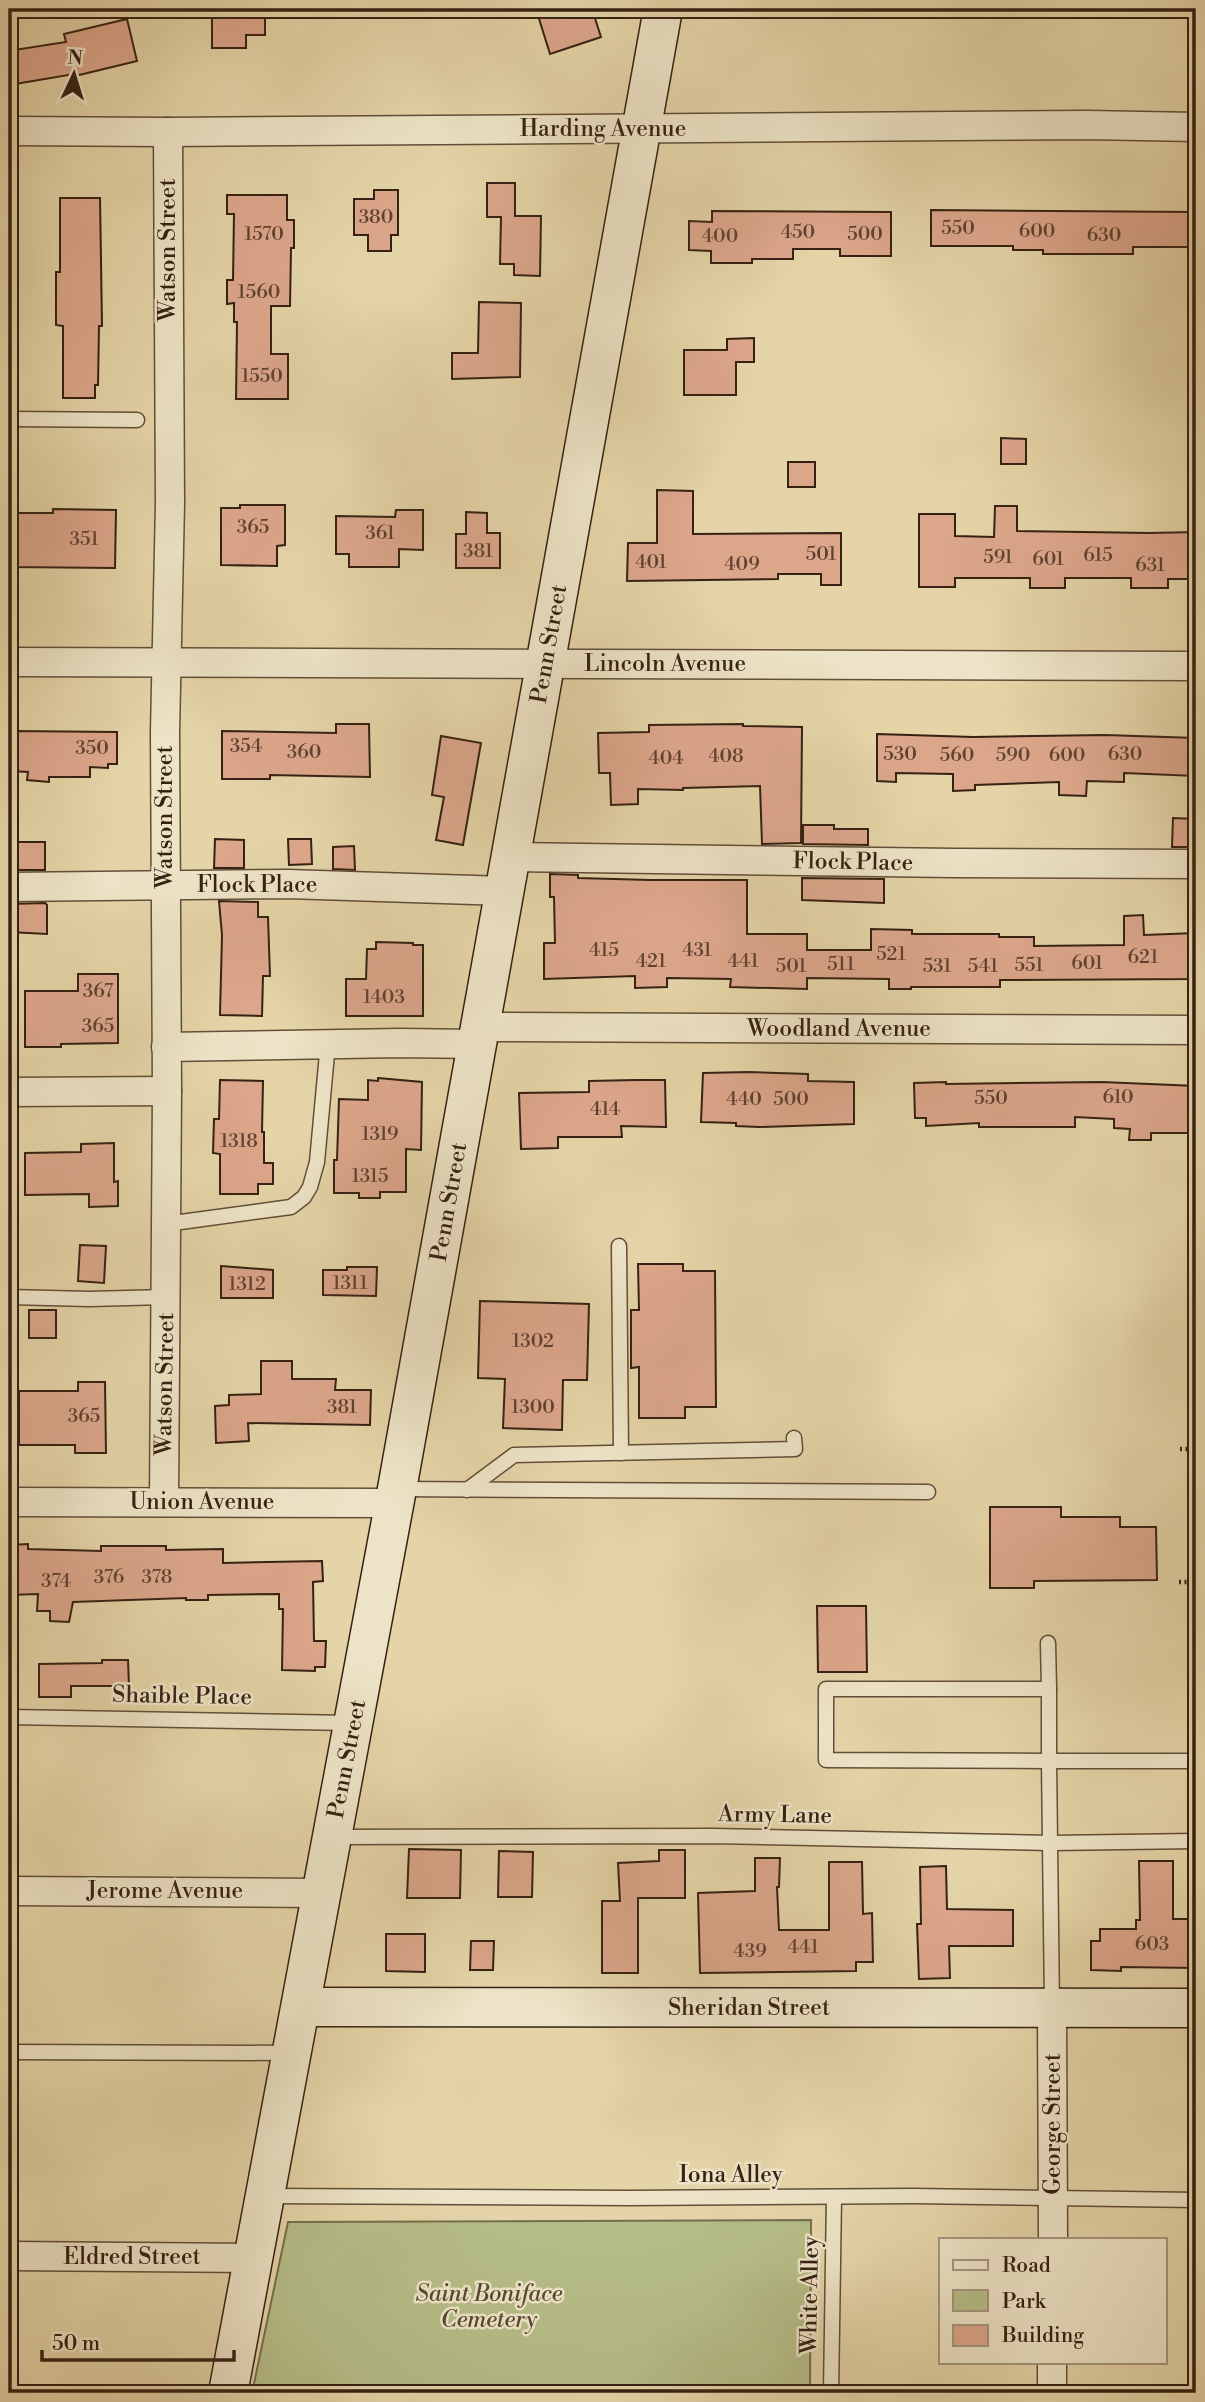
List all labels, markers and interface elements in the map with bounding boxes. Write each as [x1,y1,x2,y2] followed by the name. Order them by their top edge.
[38,38,108,108] north arrow
[67,46,83,71] text: N
[520,115,686,143] street label: Harding Avenue
[154,178,182,323] street label: Watson Street
[359,205,393,229] house number: 380
[941,216,975,240] house number: 550
[1019,219,1055,243] house number: 600
[781,220,815,244] house number: 450
[244,222,284,246] house number: 1570
[847,222,883,246] house number: 500
[1087,223,1121,247] house number: 630
[702,224,738,248] house number: 400
[238,280,280,304] house number: 1560
[241,364,283,388] house number: 1550
[237,515,269,539] house number: 365
[365,521,395,545] house number: 361
[69,527,99,551] house number: 351
[463,539,493,563] house number: 381
[806,542,836,566] house number: 501
[1083,543,1113,567] house number: 615
[983,545,1013,569] house number: 591
[1032,547,1064,571] house number: 601
[635,550,667,574] house number: 401
[724,552,760,576] house number: 409
[1135,553,1165,577] house number: 631
[525,582,573,706] street label: Penn Street
[584,650,746,678] street label: Lincoln Avenue
[230,734,262,758] house number: 354
[75,736,109,760] house number: 350
[287,740,321,764] house number: 360
[883,742,917,766] house number: 530
[1108,742,1142,766] house number: 630
[940,743,974,767] house number: 560
[996,743,1030,767] house number: 590
[1049,743,1085,767] house number: 600
[708,744,744,768] house number: 408
[151,745,179,890] street label: Watson Street
[648,746,684,770] house number: 404
[792,847,914,877] street label: Flock Place
[197,871,317,899] street label: Flock Place
[589,938,619,962] house number: 415
[682,938,712,962] house number: 431
[876,942,906,966] house number: 521
[1128,945,1158,969] house number: 621
[636,949,666,973] house number: 421
[727,949,759,973] house number: 441
[1071,951,1103,975] house number: 601
[827,952,855,976] house number: 511
[1014,953,1044,977] house number: 551
[776,954,806,978] house number: 501
[923,954,951,978] house number: 531
[968,954,998,978] house number: 541
[83,979,114,1003] house number: 367
[363,985,405,1009] house number: 1403
[82,1014,114,1038] house number: 365
[746,1015,931,1043] street label: Woodland Avenue
[1102,1085,1134,1109] house number: 610
[974,1086,1008,1110] house number: 550
[726,1087,762,1111] house number: 440
[773,1087,809,1111] house number: 500
[590,1097,620,1121] house number: 414
[361,1122,399,1146] house number: 1319
[220,1129,258,1153] house number: 1318
[425,1140,473,1264] street label: Penn Street
[352,1164,388,1188] house number: 1315
[332,1271,368,1295] house number: 1311
[228,1272,266,1296] house number: 1312
[150,1312,180,1457] street label: Watson Street
[512,1329,554,1353] house number: 1302
[327,1395,357,1419] house number: 381
[511,1395,555,1419] house number: 1300
[68,1404,100,1428] house number: 365
[130,1488,274,1516] street label: Union Avenue
[94,1565,124,1589] house number: 376
[142,1565,172,1589] house number: 378
[41,1569,71,1593] house number: 374
[112,1681,252,1711] street label: Shaible Place
[322,1697,372,1821] street label: Penn Street
[717,1800,832,1830] street label: Army Lane
[86,1877,243,1905] street label: Jerome Avenue
[1135,1932,1169,1956] house number: 603
[787,1935,819,1959] house number: 441
[733,1939,767,1963] house number: 439
[668,1994,830,2022] street label: Sheridan Street
[1039,2053,1067,2195] street label: George Street
[679,2161,784,2189] street label: Iona Alley
[795,2235,825,2355] street label: White Alley
[939,2238,1166,2364] legend
[63,2243,201,2271] street label: Eldred Street
[1002,2253,1051,2279] text: Road
[415,2280,563,2334] park label: Saint Boniface Cemetery
[1002,2289,1047,2315] text: Park
[42,2318,234,2362] scale bar
[1001,2323,1084,2349] text: Building
[52,2331,100,2357] text: 50 m

